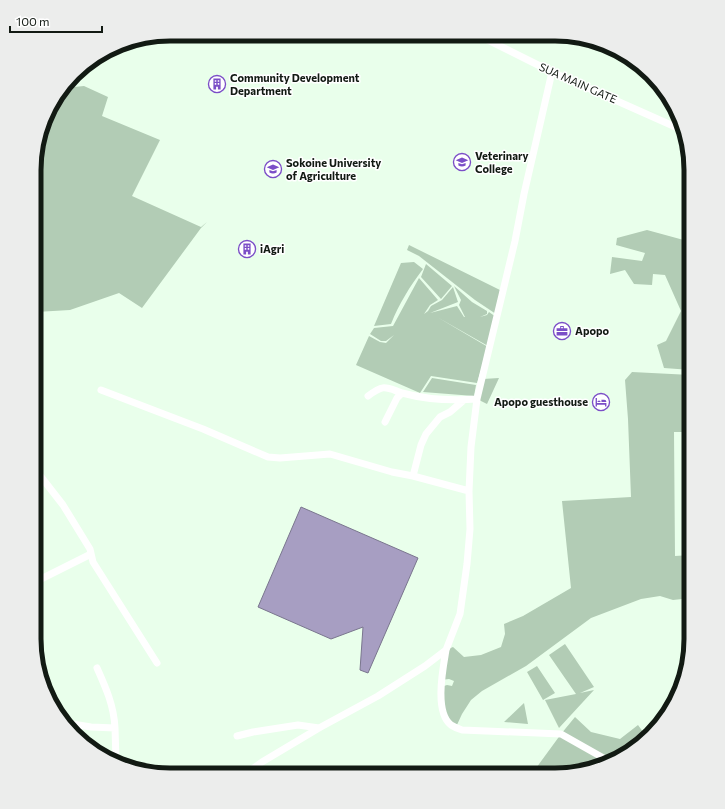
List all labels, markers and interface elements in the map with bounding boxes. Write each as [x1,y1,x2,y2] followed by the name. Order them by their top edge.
[10,8,102,34] scale bar
[16,14,50,28] text: 100 m
[537,60,619,106] street label: SUA MAIN GATE
[230,71,360,97] place label: Community Development Department
[207,74,227,94] building icon: Community Development Department
[475,149,529,175] place label: Veterinary College
[452,152,472,172] school or university icon: Veterinary College
[286,156,381,182] place label: Sokoine University of Agriculture
[263,159,283,179] school or university icon: Sokoine University of Agriculture
[237,239,257,259] building icon: iAgri
[260,242,284,255] place label: iAgri
[552,321,572,341] office icon: Apopo
[575,324,610,337] place label: Apopo
[591,392,611,412] hotel icon: Apopo guesthouse
[494,395,588,408] place label: Apopo guesthouse

